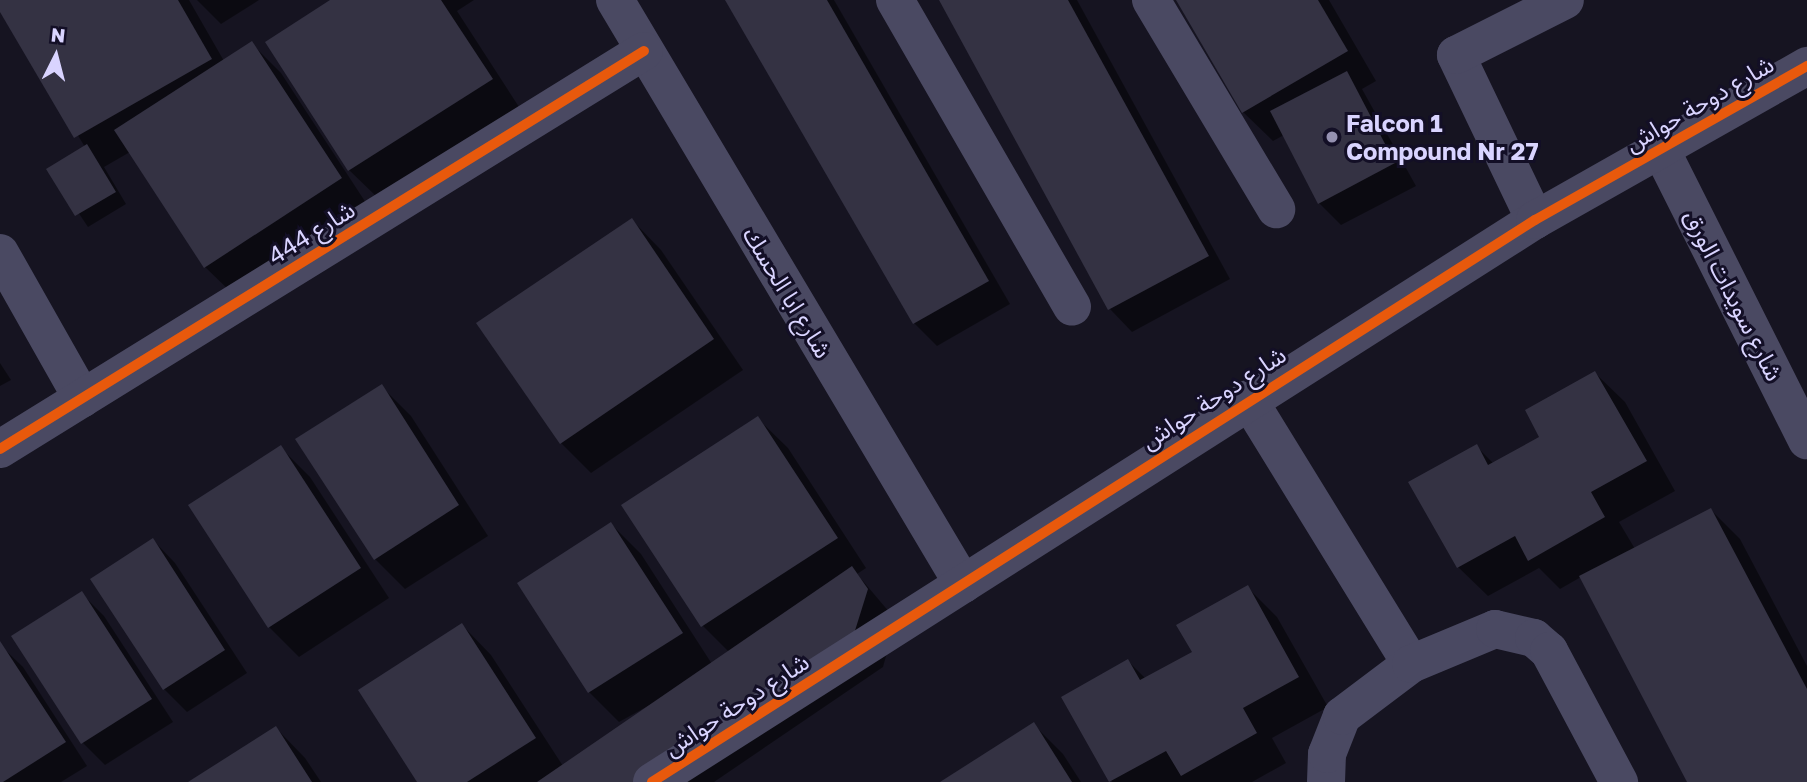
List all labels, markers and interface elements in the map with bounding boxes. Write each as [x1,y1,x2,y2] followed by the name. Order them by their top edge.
[21,21,91,91] north arrow
[50,22,67,47] text: N
[1620,49,1778,157] street label: شارع دوحة حواش
[1346,109,1538,165] place label: Falcon 1 Compound Nr 27
[1324,129,1340,145] marker: Falcon 1 Compound Nr 27
[262,194,360,270] street label: شارع 444
[1678,205,1790,385] street label: شارع سويدات الورق
[738,221,838,363] street label: شارع ابا الحسك
[1135,339,1291,455] street label: شارع دوحة حواش
[658,646,814,762] street label: شارع دوحة حواش

